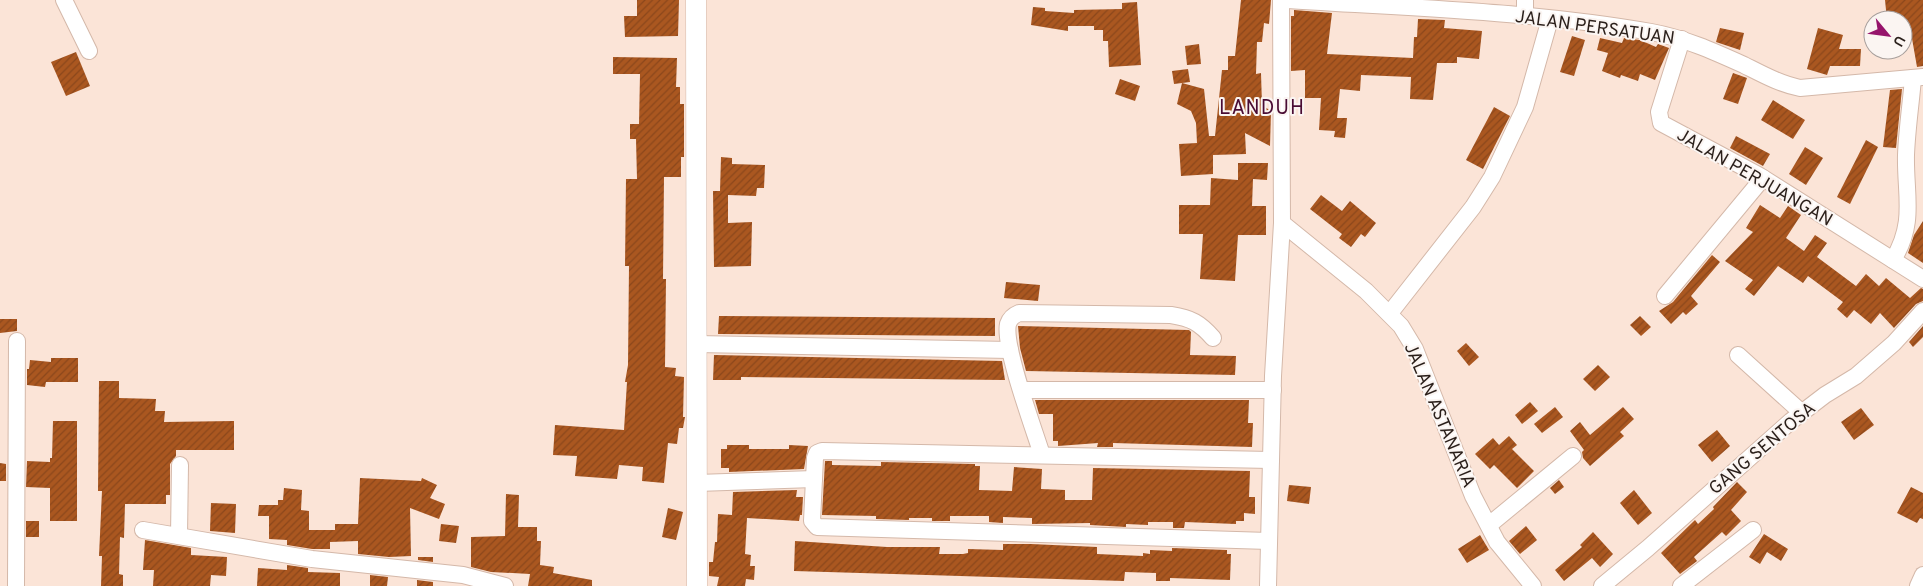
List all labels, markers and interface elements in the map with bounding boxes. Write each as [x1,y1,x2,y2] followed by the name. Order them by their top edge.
[1513,6,1676,51] street label: JALAN PERSATUAN
[1863,10,1913,60] north arrow
[1888,32,1908,49] text: U
[1219,96,1305,122] district label: LANDUH
[1672,124,1836,232] street label: JALAN PERJUANGAN
[1398,340,1480,492] street label: JALAN ASTANARIA
[1705,398,1821,501] street label: GANG SENTOSA

